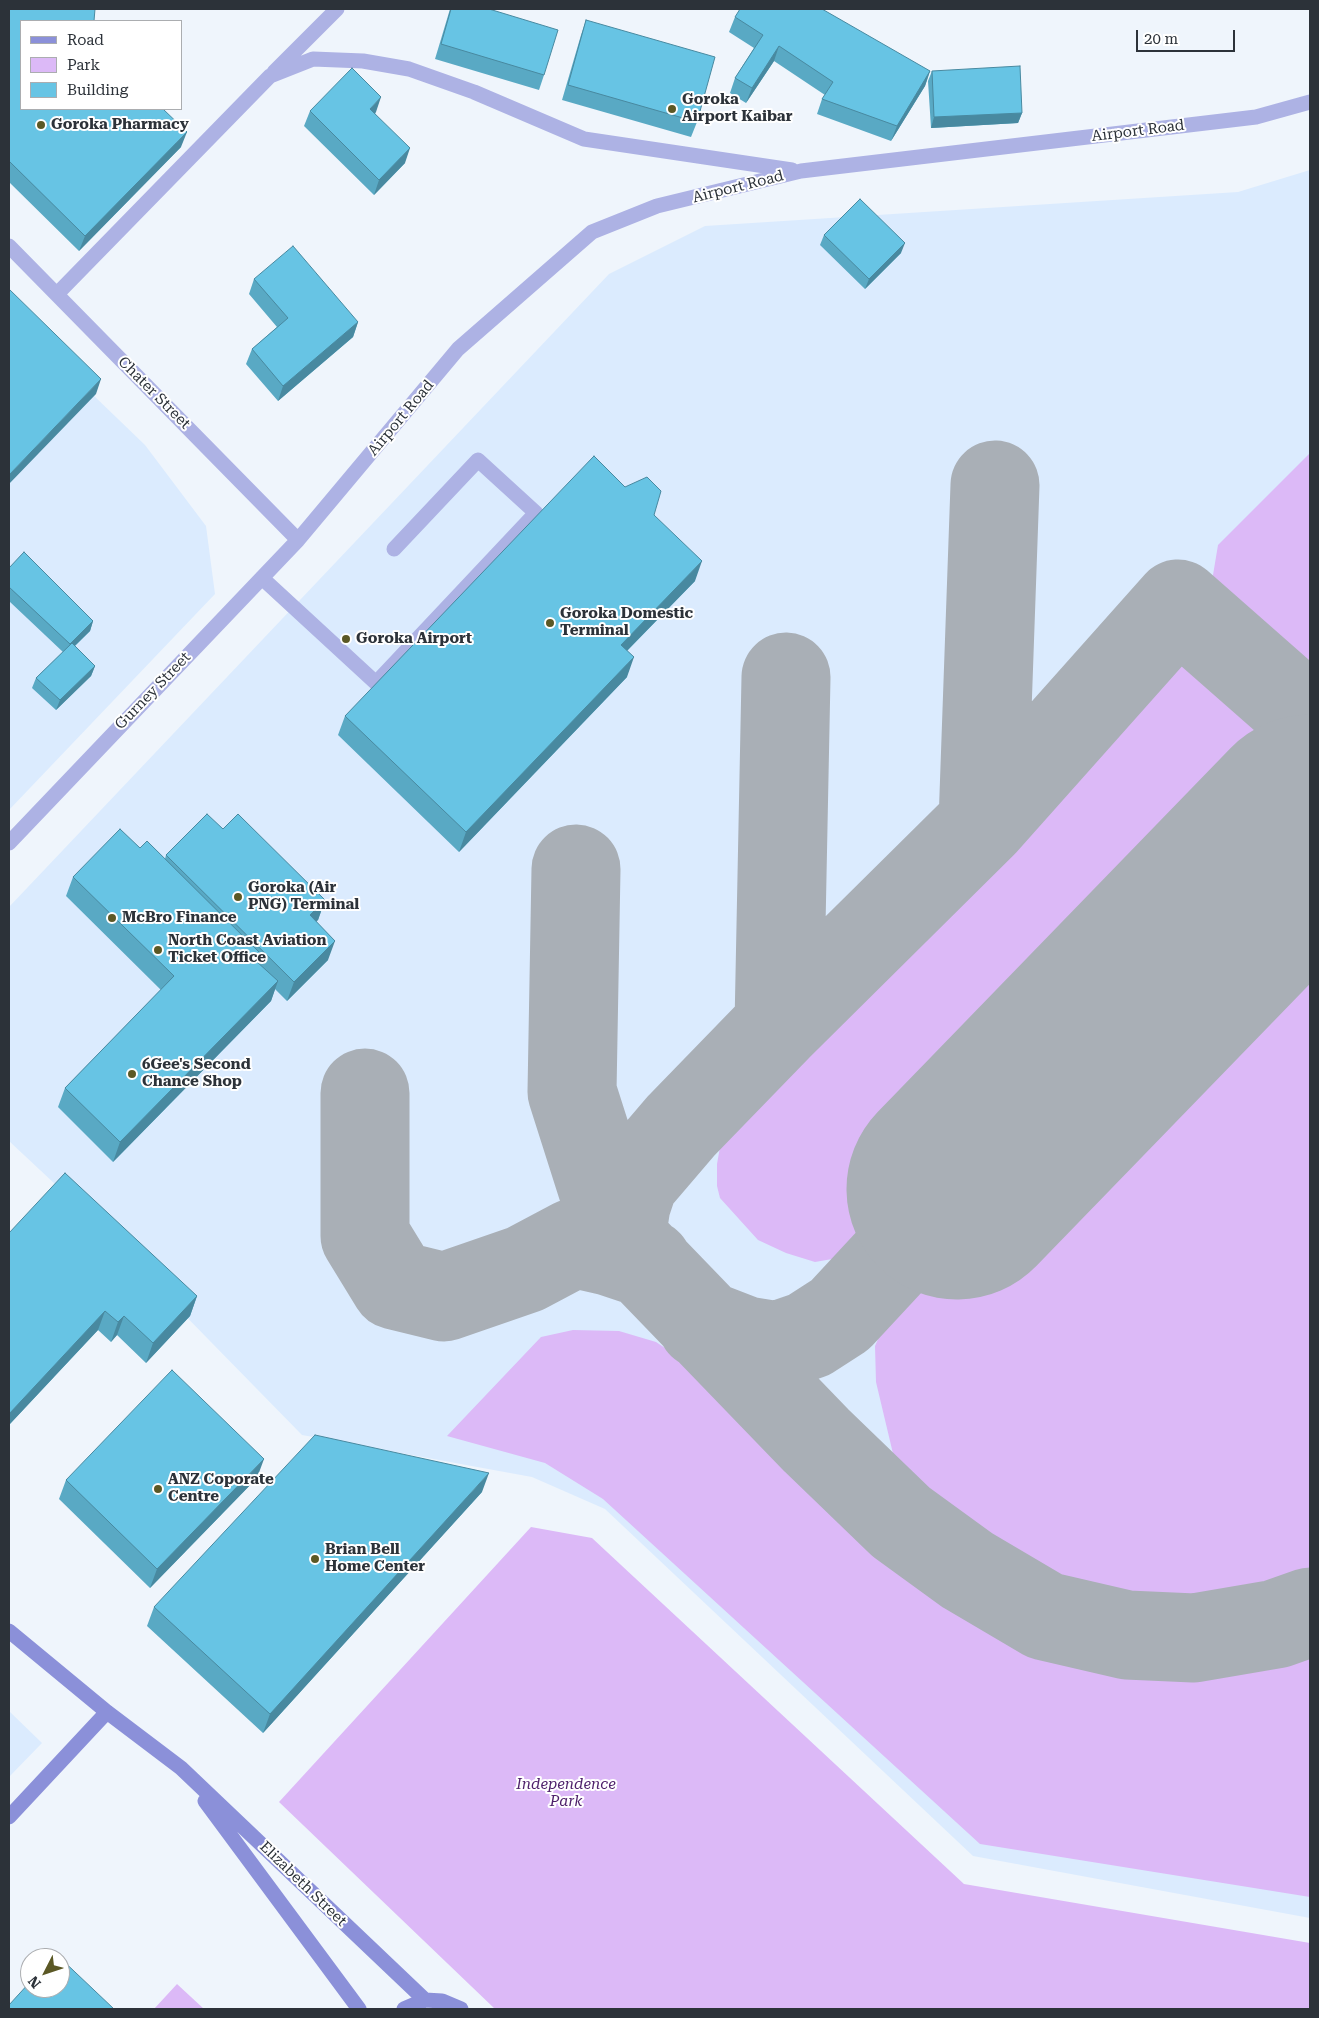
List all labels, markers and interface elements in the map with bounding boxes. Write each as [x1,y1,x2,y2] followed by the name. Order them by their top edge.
[20,20,182,110] legend
[1139,20,1238,52] scale bar
[1144,30,1178,48] text: 20 m
[67,31,104,49] text: Road
[67,56,100,74] text: Park
[67,81,128,99] text: Building
[682,91,792,126] place label: Goroka Airport Kaibar
[666,103,678,115] marker: Goroka Airport Kaibar
[51,116,189,134] place label: Goroka Pharmacy
[1091,116,1185,146] street label: Airport Road
[35,119,47,131] marker: Goroka Pharmacy
[691,167,785,207] street label: Airport Road
[114,353,194,433] street label: Chater Street
[364,377,438,459] street label: Airport Road
[560,605,693,640] place label: Goroka Domestic Terminal
[544,617,556,629] marker: Goroka Domestic Terminal
[356,630,472,648] place label: Goroka Airport
[340,633,352,645] marker: Goroka Airport
[111,648,195,734] street label: Gurney Street
[248,879,359,914] place label: Goroka (Air PNG) Terminal
[232,891,244,903] marker: Goroka (Air PNG) Terminal
[122,909,237,927] place label: McBro Finance
[106,912,118,924] marker: McBro Finance
[168,932,327,967] place label: North Coast Aviation Ticket Office
[152,944,164,956] marker: North Coast Aviation Ticket Office
[142,1056,251,1091] place label: 6Gee's Second Chance Shop
[126,1068,138,1080] marker: 6Gee's Second Chance Shop
[168,1471,274,1506] place label: ANZ Coporate Centre
[152,1483,164,1495] marker: ANZ Coporate Centre
[325,1541,425,1576] place label: Brian Bell Home Center
[309,1553,321,1565] marker: Brian Bell Home Center
[516,1776,616,1811] park label: Independence Park
[256,1838,350,1930] street label: Elizabeth Street
[20,1948,70,1998] north arrow
[25,1973,44,1992] text: N

